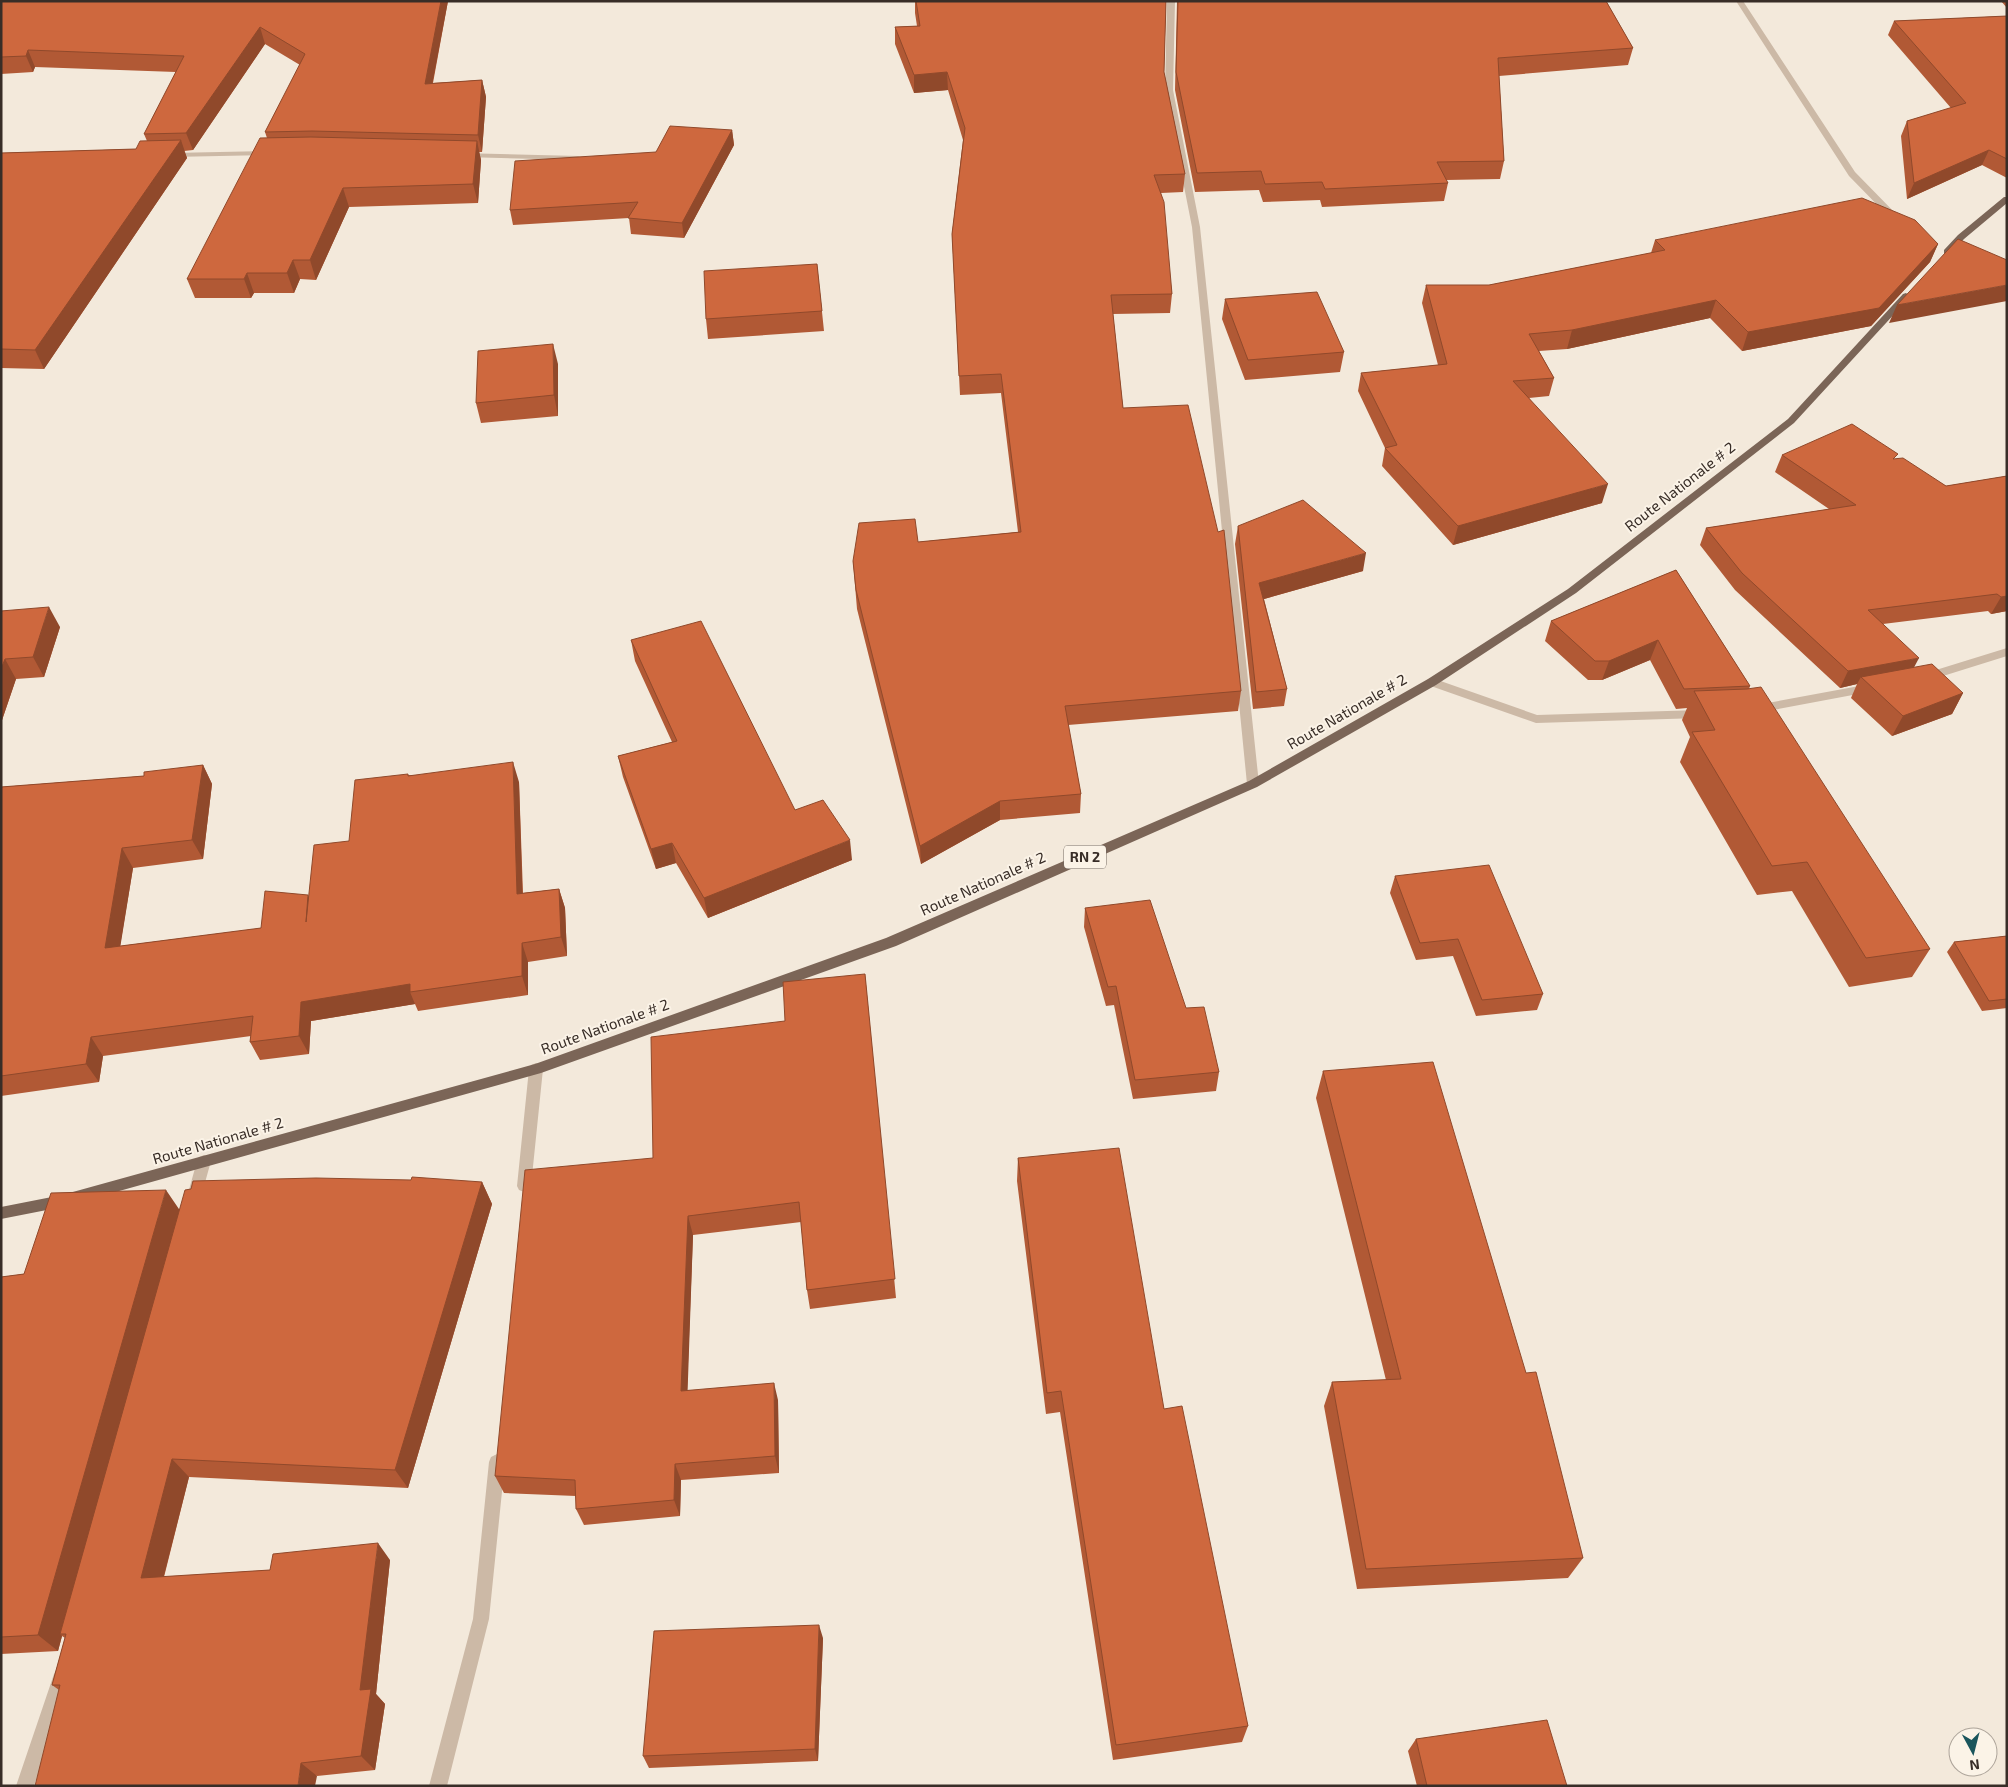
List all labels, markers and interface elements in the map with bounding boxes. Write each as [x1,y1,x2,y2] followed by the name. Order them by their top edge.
[1621,438,1738,535] street label: Route Nationale # 2
[1284,670,1409,753] street label: Route Nationale # 2
[1064,846,1106,869] road number: RN 2
[917,847,1048,919] street label: Route Nationale # 2
[538,995,671,1058] street label: Route Nationale # 2
[150,1113,285,1167] street label: Route Nationale # 2
[1948,1727,1998,1777] north arrow
[1969,1756,1981,1774] text: N

